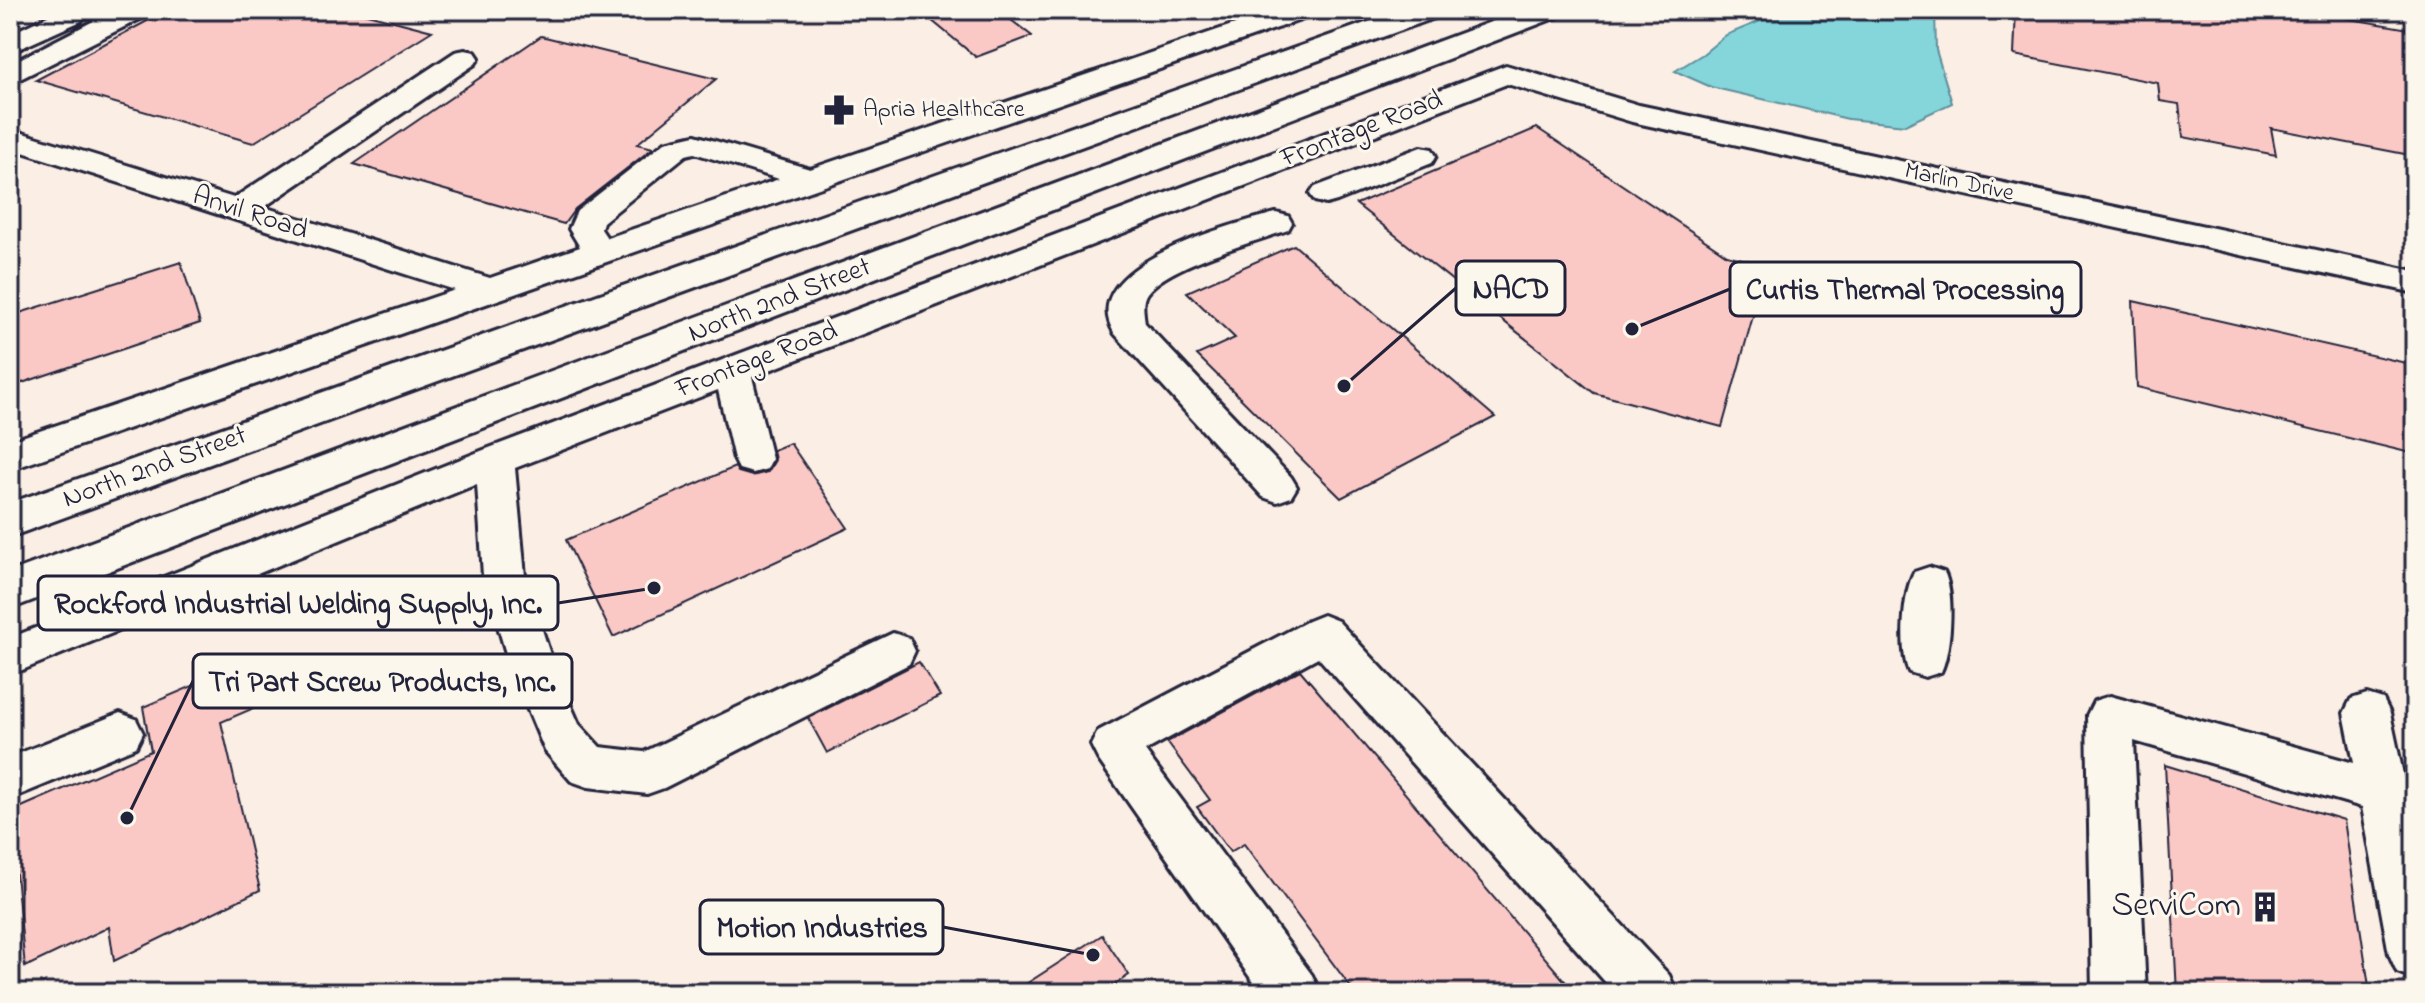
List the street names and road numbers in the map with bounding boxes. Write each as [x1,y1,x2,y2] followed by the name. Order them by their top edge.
[1274,80,1449,180] street label: Frontage Road
[1901,154,2017,212] street label: Marlin Drive
[187,176,313,252] street label: Anvil Road
[683,247,877,355] street label: North 2nd Street
[669,311,844,411] street label: Frontage Road
[57,416,253,520] street label: North 2nd Street

